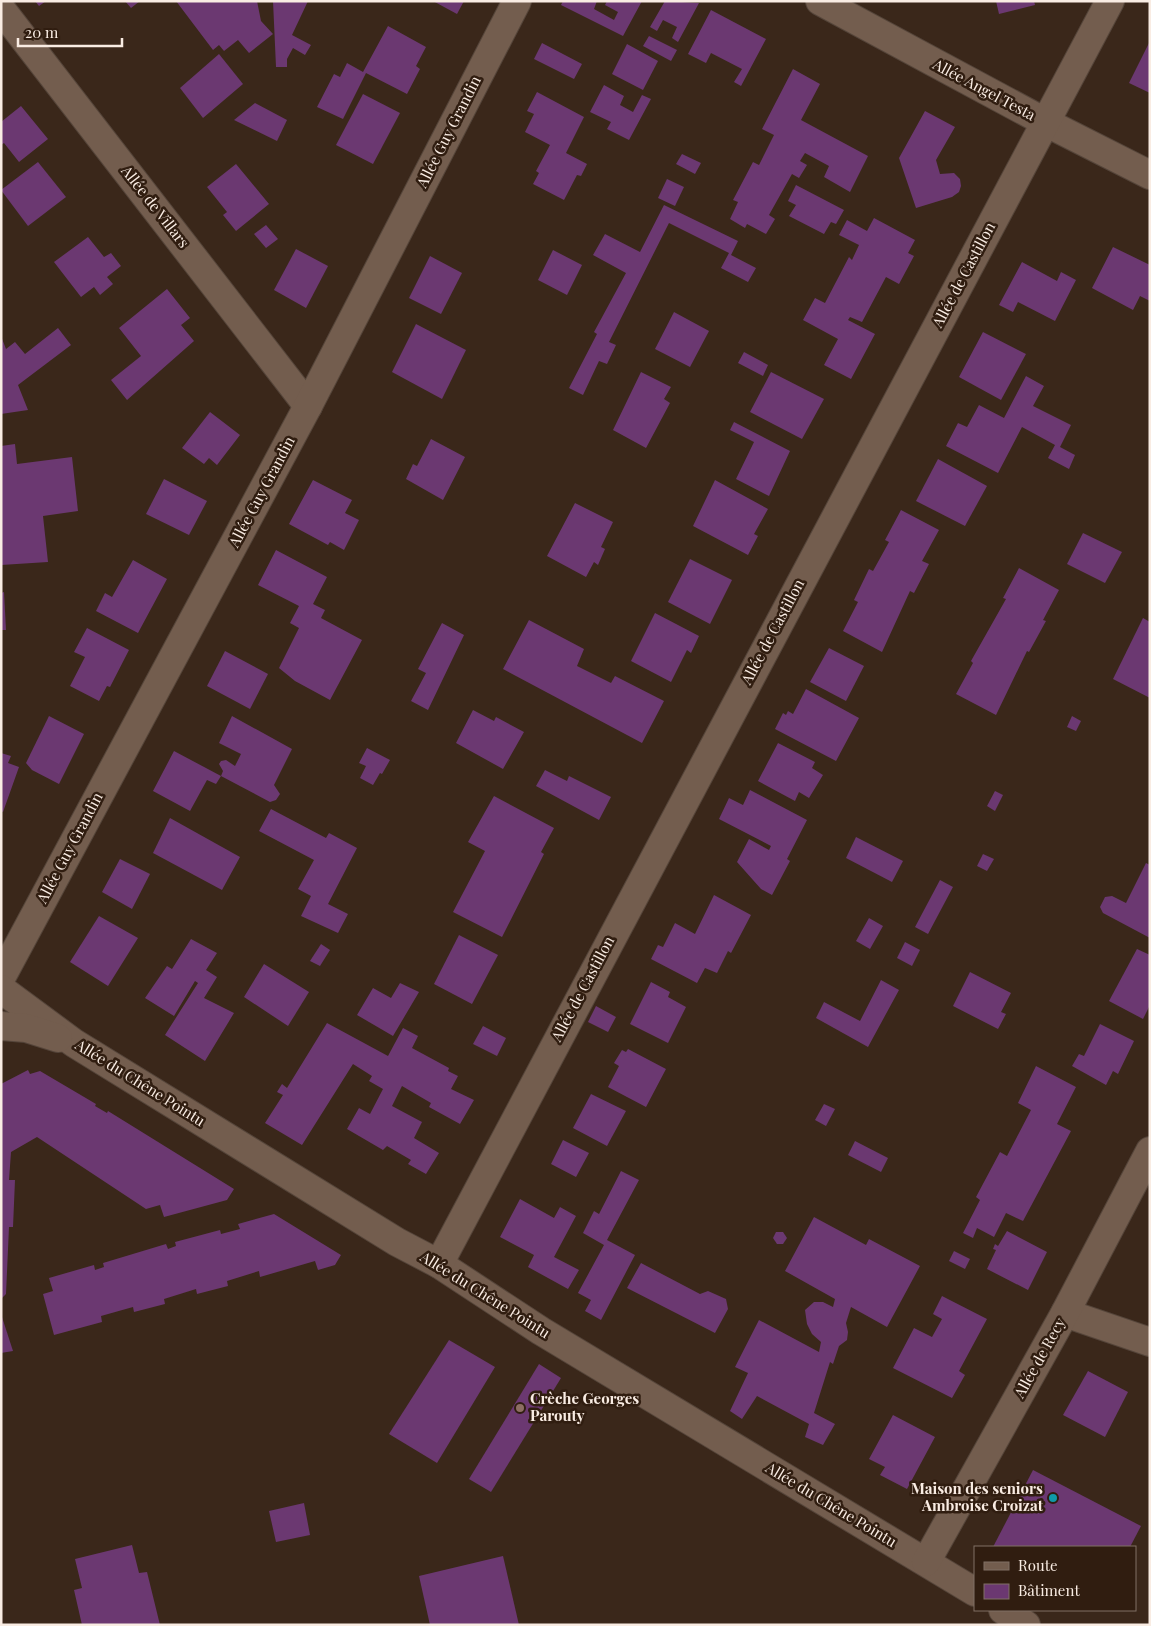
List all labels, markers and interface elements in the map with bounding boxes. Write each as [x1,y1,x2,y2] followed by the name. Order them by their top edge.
[18,15,121,47] scale bar
[25,22,59,42] text: 20 m
[929,53,1040,125] street label: Allée Angel Testa
[411,72,485,192] street label: Allée Guy Grandin
[117,160,194,252] street label: Allée de Villars
[926,218,999,332] street label: Allée de Castillon
[223,433,299,551] street label: Allée Guy Grandin
[735,575,808,689] street label: Allée de Castillon
[31,789,107,907] street label: Allée Guy Grandin
[545,932,618,1046] street label: Allée de Castillon
[71,1034,209,1130] street label: Allée du Chêne Pointu
[416,1246,554,1342] street label: Allée du Chêne Pointu
[1008,1313,1070,1402] street label: Allée de Recy
[530,1388,639,1425] place label: Crèche Georges Parouty
[514,1402,526,1414] marker: Crèche Georges Parouty
[762,1457,901,1551] street label: Allée du Chêne Pointu
[911,1478,1044,1515] place label: Maison des seniors Ambroise Croizat
[1047,1492,1059,1504] marker: Maison des seniors Ambroise Croizat
[974,1546,1136,1611] legend
[1018,1555,1058,1575] text: Route
[1018,1580,1080,1600] text: Bâtiment

